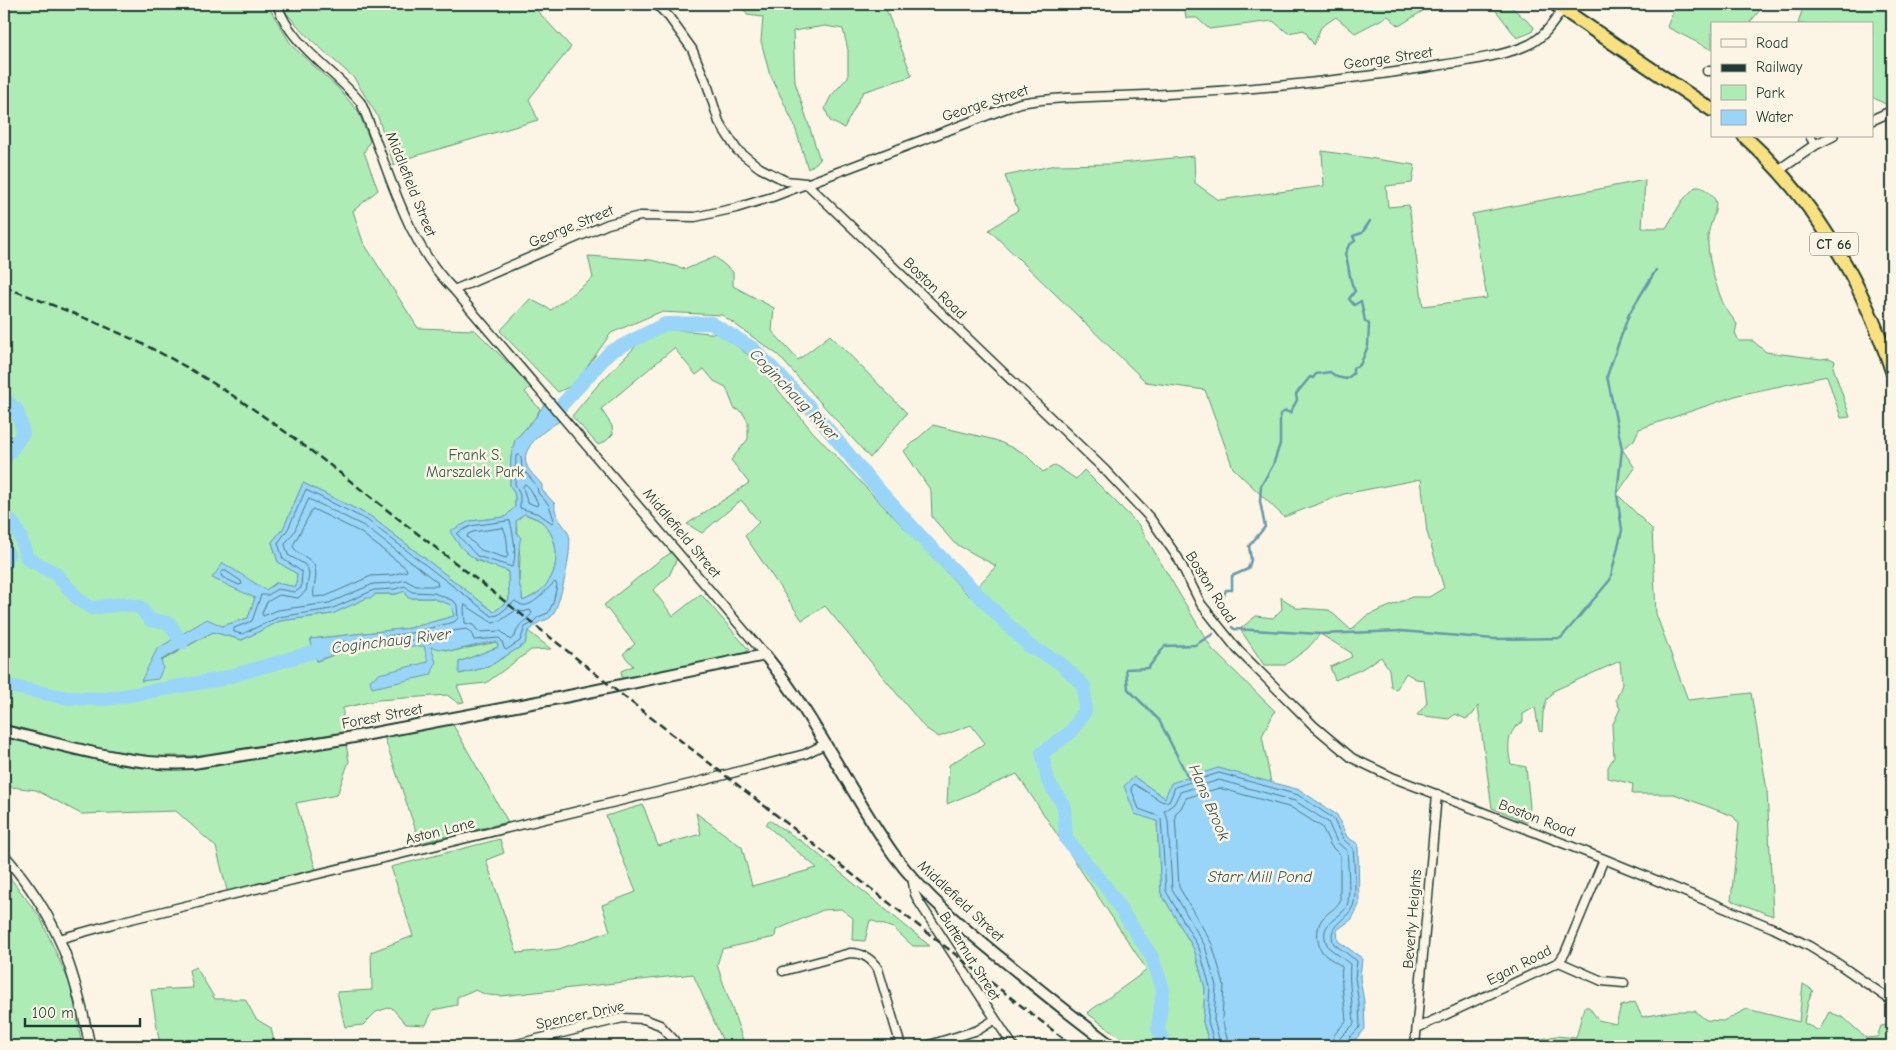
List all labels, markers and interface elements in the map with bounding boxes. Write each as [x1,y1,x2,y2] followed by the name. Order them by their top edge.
[1711,22,1874,138] legend
[1756,34,1788,52] text: Road
[1342,43,1434,73] street label: George Street
[1756,58,1803,76] text: Railway
[940,80,1031,125] street label: George Street
[1756,84,1785,102] text: Park
[1756,108,1793,126] text: Water
[382,129,441,240] street label: Middlefield Street
[526,201,617,251] street label: George Street
[1810,232,1858,255] road number: CT 66
[900,253,970,323] street label: Boston Road
[746,345,843,445] water label: Coginchaug River
[426,446,525,481] park label: Frank S. Marszalek Park
[639,484,725,582] street label: Middlefield Street
[1182,548,1240,626] street label: Boston Road
[330,625,452,657] water label: Coginchaug River
[340,699,425,733] street label: Forest Street
[1185,762,1233,843] water label: Hans Brook
[1496,795,1578,841] street label: Boston Road
[403,814,477,848] street label: Aston Lane
[914,856,1008,946] street label: Middlefield Street
[1208,868,1312,886] water label: Starr Mill Pond
[1399,869,1425,969] street label: Beverly Heights
[935,908,1005,1004] street label: Butternut Street
[1484,941,1554,989] street label: Egan Road
[25,995,140,1027] scale bar
[534,997,626,1033] street label: Spencer Drive
[32,1004,74,1022] text: 100 m

